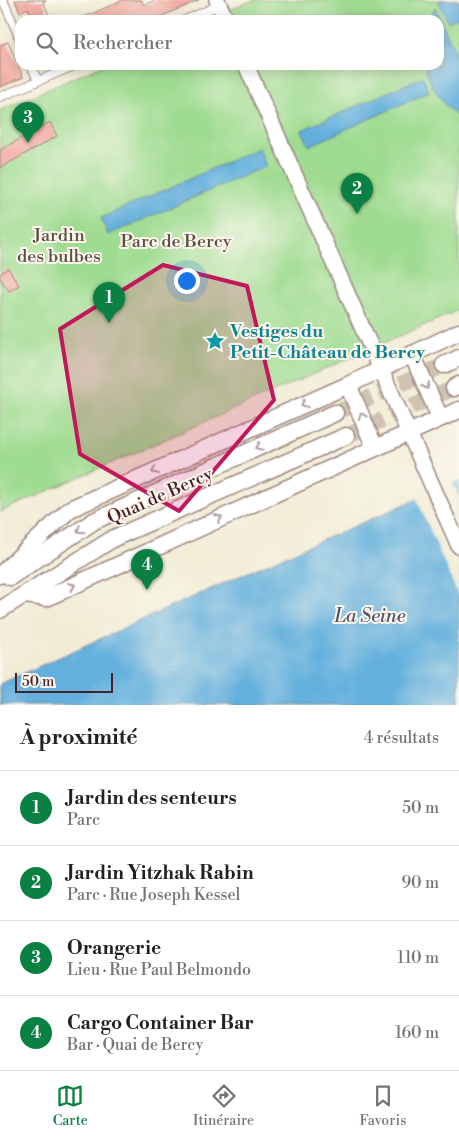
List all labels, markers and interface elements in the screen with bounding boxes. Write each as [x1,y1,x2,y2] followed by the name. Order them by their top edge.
[15,15,444,70] search box
[33,29,61,57] icon: search
[73,31,172,55] text: Rechercher
[12,102,44,143] pin: 3
[341,173,373,214] pin: 2
[17,224,101,268] park label: Jardin des bulbes
[120,230,232,253] park label: Parc de Bercy
[174,268,200,294] your location
[93,282,125,323] pin: 1
[229,320,426,364] place label: Vestiges du Petit-Château de Bercy
[204,330,226,352] place icon: Vestiges du Petit-Château de Bercy
[420,381,431,390] one-way arrow
[300,398,309,409] one-way arrow
[357,412,368,421] one-way arrow
[255,441,264,452] one-way arrow
[104,462,217,530] street label: Quai de Bercy
[151,464,160,475] one-way arrow
[214,514,223,525] one-way arrow
[76,524,85,533] one-way arrow
[131,549,163,590] pin: 4
[67,581,76,592] one-way arrow
[333,604,406,628] water label: La Seine
[15,670,112,693] scale bar
[22,673,54,691] text: 50 m
[20,725,137,751] text: À proximité
[364,728,439,748] text: 4 résultats
[67,786,237,810] text: Jardin des senteurs
[32,798,40,818] text: 1
[402,798,439,818] text: 50 m
[67,810,100,830] text: Parc
[67,861,254,885] text: Jardin Yitzhak Rabin
[31,873,41,893] text: 2
[401,873,439,893] text: 90 m
[67,885,240,905] text: Parc · Rue Joseph Kessel
[67,936,161,960] text: Orangerie
[31,948,41,968] text: 3
[397,948,439,968] text: 110 m
[67,960,251,980] text: Lieu · Rue Paul Belmondo
[67,1011,254,1035] text: Cargo Container Bar
[31,1023,41,1043] text: 4
[395,1023,439,1043] text: 160 m
[67,1035,203,1055] text: Bar · Quai de Bercy
[53,1082,88,1130] tab: Carte
[193,1082,254,1130] tab: Itinéraire
[359,1082,406,1130] tab: Favoris

